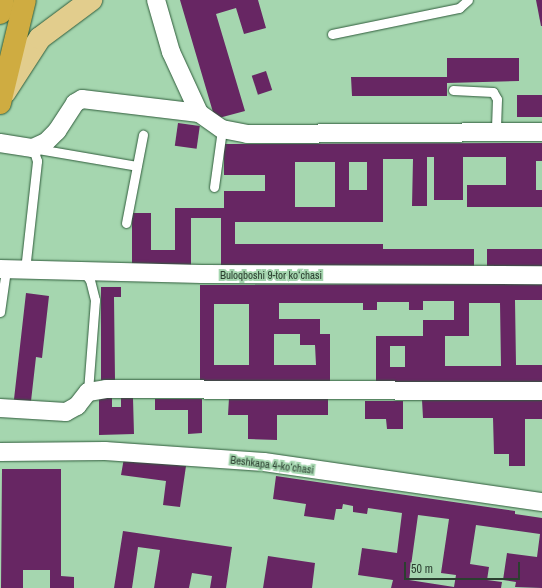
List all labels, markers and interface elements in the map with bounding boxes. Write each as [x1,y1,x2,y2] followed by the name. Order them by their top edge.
[220,268,322,282] street label: Buloqboshi 9-tor koʻchasi
[229,453,315,477] street label: Beshkapa 4-koʻchasi
[406,554,522,580] scale bar
[411,561,433,577] text: 50 m

